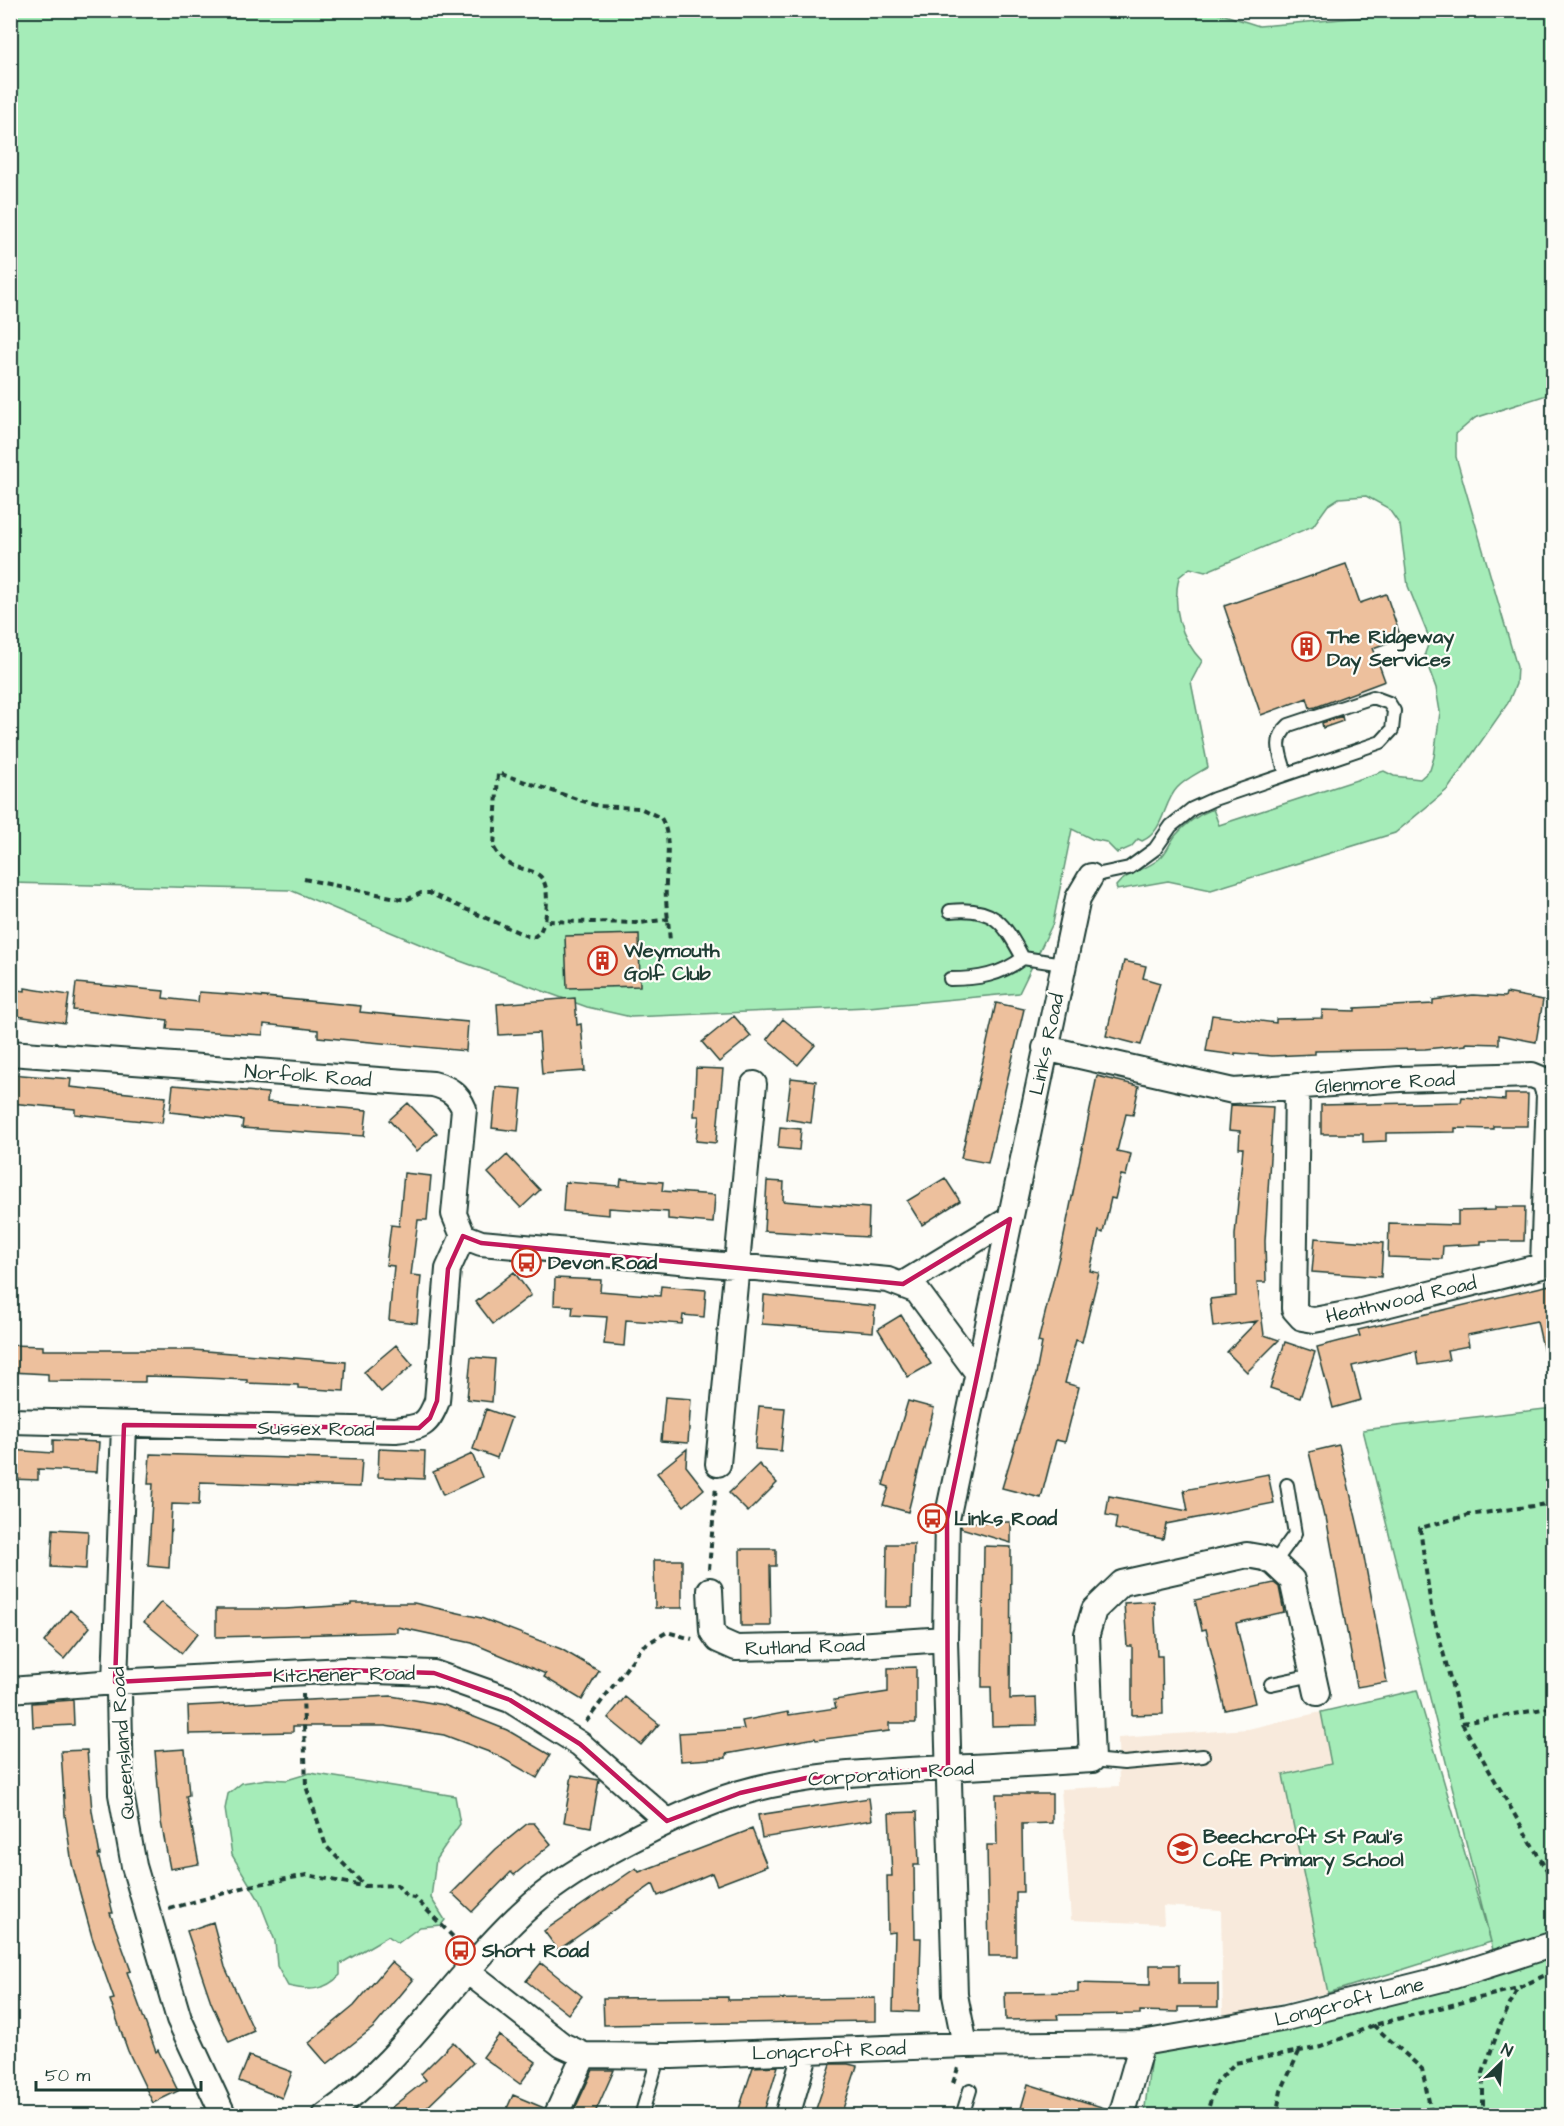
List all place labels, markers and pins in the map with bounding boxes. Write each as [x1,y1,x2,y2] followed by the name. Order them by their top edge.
[1326,623,1454,675] place label: The Ridgeway Day Services
[1290,631,1322,663] building icon: The Ridgeway Day Services
[623,937,721,988] place label: Weymouth Golf Club
[587,945,619,977] building icon: Weymouth Golf Club
[511,1246,543,1278] bus stop icon: Devon Road
[548,1249,658,1277] place label: Devon Road
[917,1502,949,1534] bus stop icon: Links Road
[954,1505,1058,1533] place label: Links Road
[1203,1823,1404,1875] place label: Beechcroft St Paul's CofE Primary School
[1166,1832,1198,1864] school or university icon: Beechcroft St Paul's CofE Primary School
[445,1934,477,1966] bus stop icon: Short Road
[481,1937,590,1965] place label: Short Road

